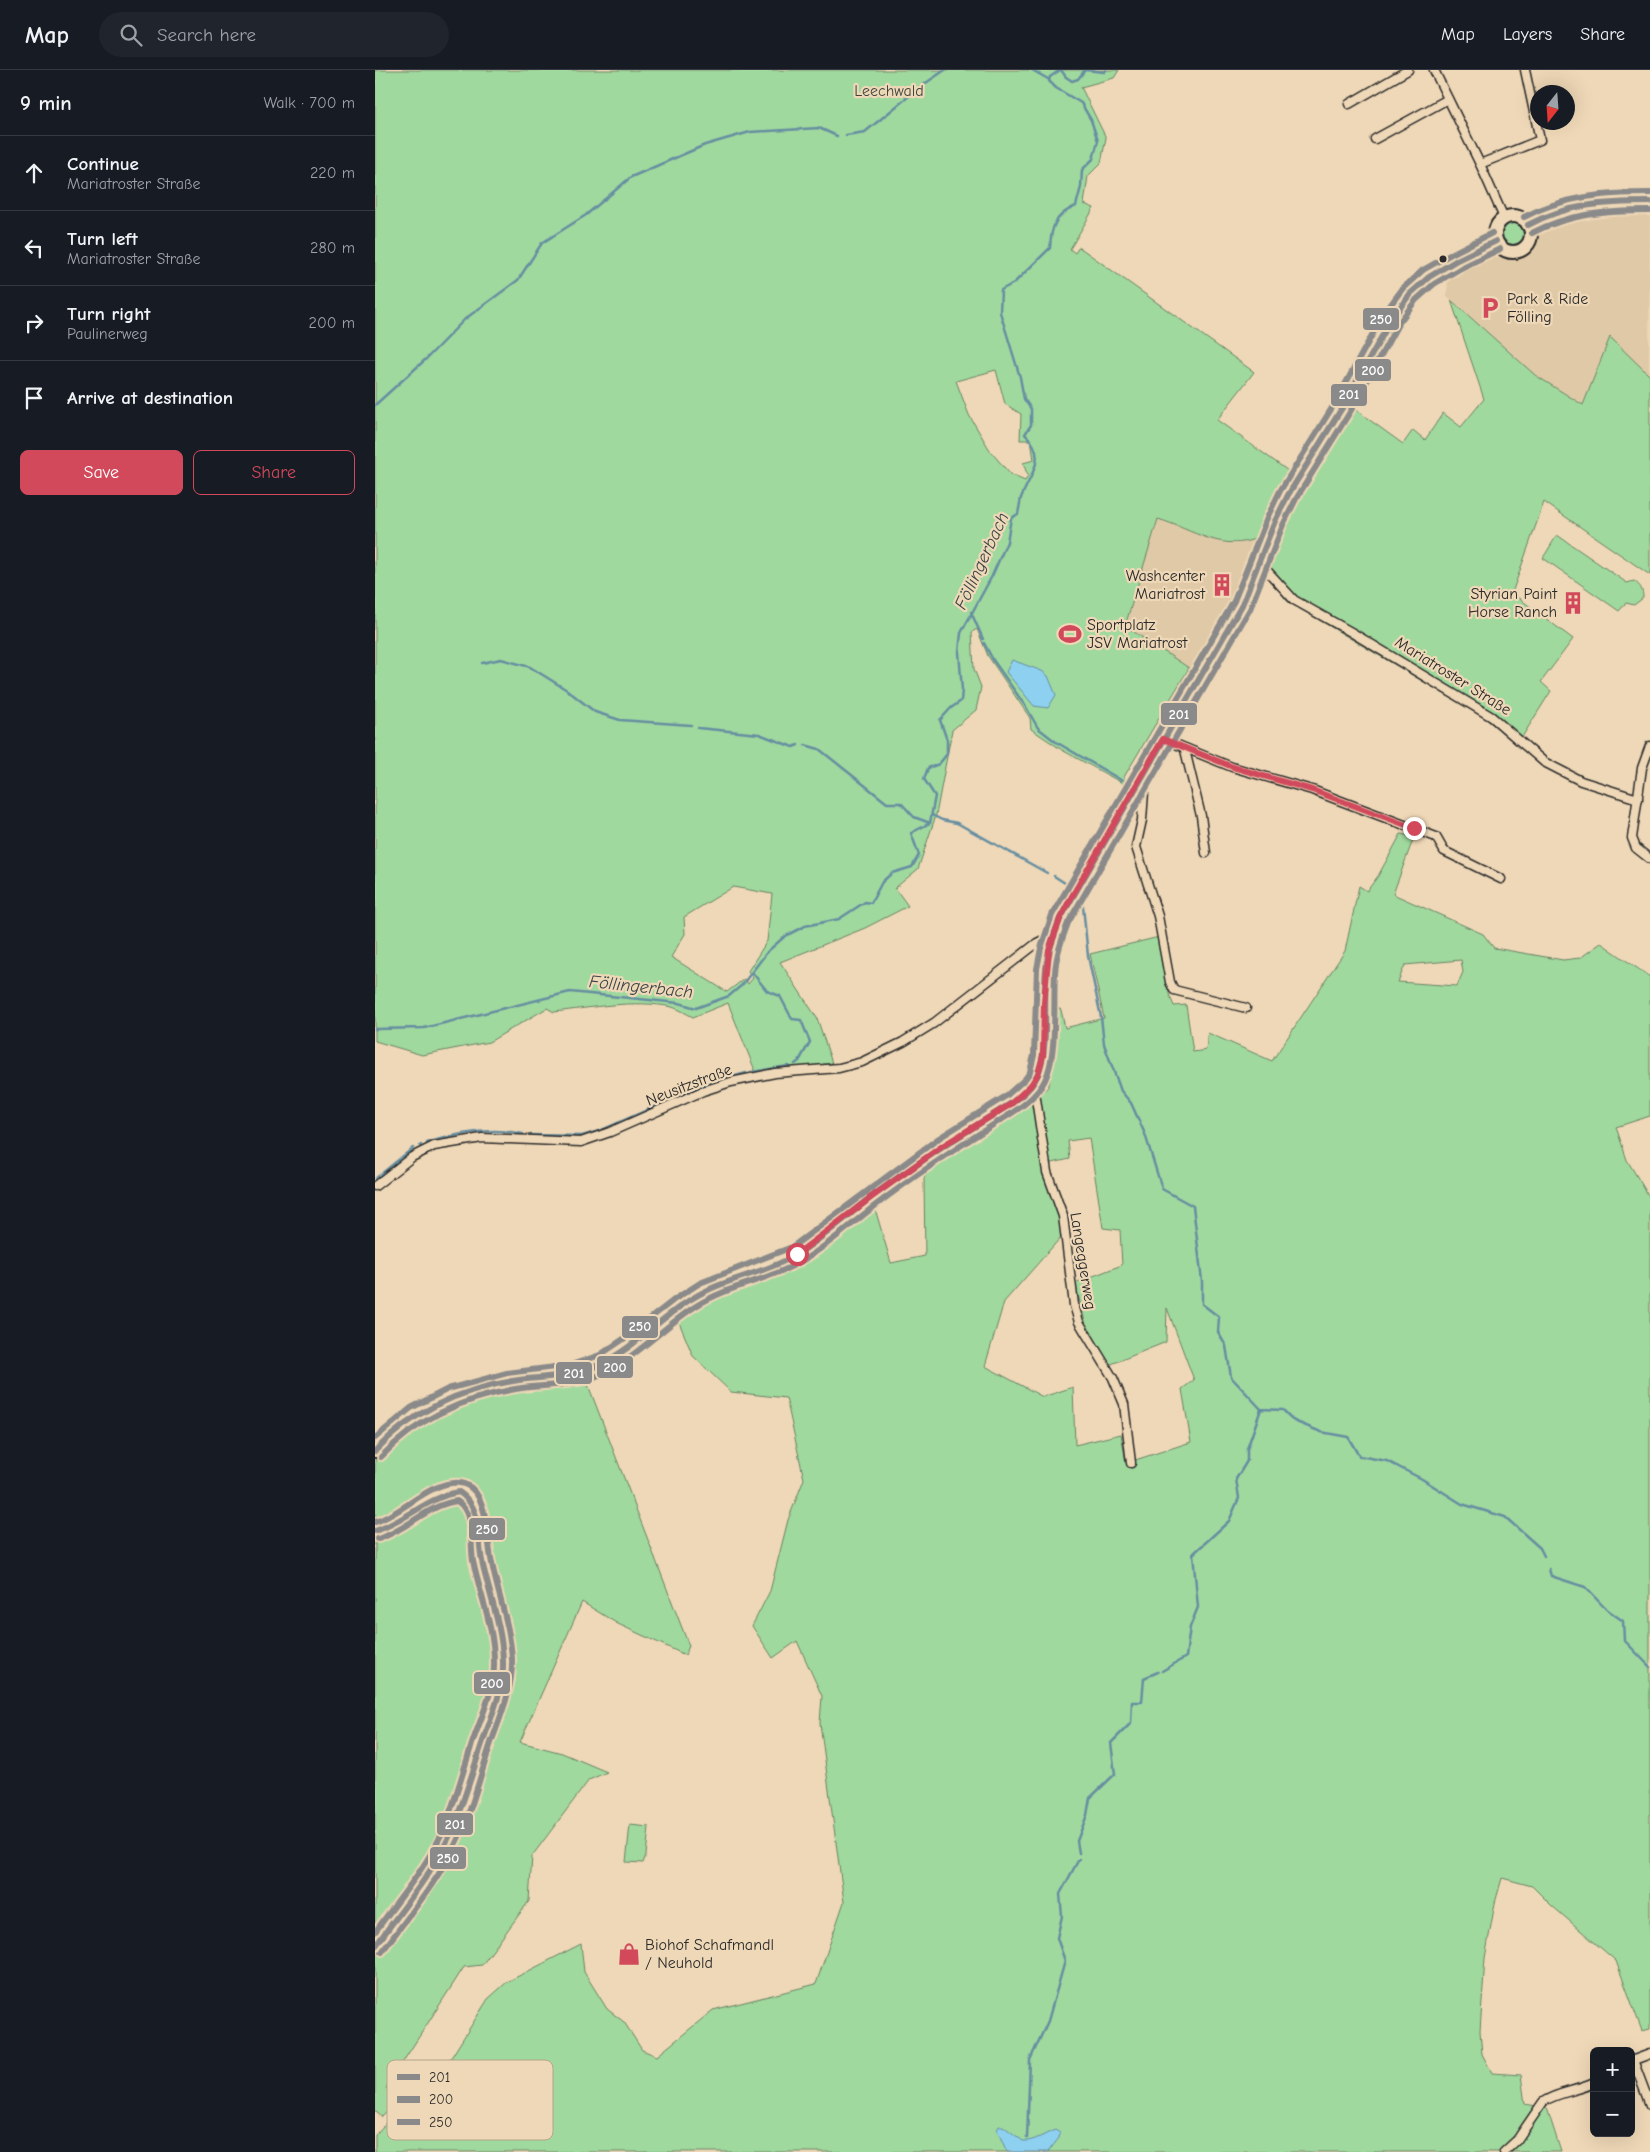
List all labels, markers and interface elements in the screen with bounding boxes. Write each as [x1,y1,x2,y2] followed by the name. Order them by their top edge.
[99,12,449,57] search box
[25,21,69,49] text: Map
[117,21,145,49] icon: search
[157,24,256,46] text: Search here
[1441,24,1475,45] text: Map
[1503,24,1552,45] text: Layers
[1580,24,1625,45] text: Share
[854,82,924,100] park label: Leechwald
[1530,85,1575,130] north arrow
[20,91,72,115] text: 9 min
[264,94,355,112] text: Walk · 700 m
[67,153,139,175] text: Continue
[20,159,48,187] icon: ahead
[310,164,355,182] text: 220 m
[67,175,201,193] text: Mariatroster Straße
[67,228,138,250] text: Turn left
[20,234,48,262] icon: left
[310,239,355,257] text: 280 m
[67,250,201,268] text: Mariatroster Straße
[1438,254,1448,264] unlabelled marker
[1507,290,1588,326] place label: Park & Ride Fölling
[1477,295,1503,321] parking icon: Park & Ride Fölling
[67,303,151,325] text: Turn right
[1362,307,1400,331] line badge: 250
[20,309,48,337] icon: right
[1370,311,1392,328] text: 250
[309,314,355,332] text: 200 m
[67,325,148,343] text: Paulinerweg
[1354,358,1392,382] line badge: 200
[1362,362,1385,379] text: 200
[1330,383,1368,407] line badge: 201
[20,384,48,412] icon: arrive
[1339,386,1359,403] text: 201
[67,387,233,409] text: Arrive at destination
[20,450,183,495] button: Save
[193,450,355,495] button: Share
[950,509,1014,613] water label: Föllingerbach
[1126,567,1206,603] place label: Washcenter Mariatrost
[1209,572,1235,598] building icon: Washcenter Mariatrost
[1468,585,1557,621] place label: Styrian Paint Horse Ranch
[1560,590,1586,616] building icon: Styrian Paint Horse Ranch
[1087,616,1188,652] place label: Sportplatz JSV Mariatrost
[1057,621,1083,647] sports icon: Sportplatz JSV Mariatrost
[1392,633,1514,719] street label: Mariatroster Straße
[1160,702,1198,726] line badge: 201
[1169,706,1189,723] text: 201
[1403,817,1426,840] route end
[588,971,694,1003] water label: Föllingerbach
[644,1060,734,1110] street label: Neusitzstraße
[1066,1211,1100,1311] street label: Langeggerweg
[786,1243,809,1266] route start
[621,1315,659,1339] line badge: 250
[629,1318,651,1335] text: 250
[596,1355,634,1379] line badge: 200
[604,1359,627,1376] text: 200
[555,1361,593,1385] line badge: 201
[564,1365,584,1382] text: 201
[468,1517,506,1541] line badge: 250
[476,1521,498,1538] text: 250
[473,1671,511,1695] line badge: 200
[481,1675,504,1692] text: 200
[436,1812,474,1836] line badge: 201
[445,1816,465,1833] text: 201
[429,1846,467,1870] line badge: 250
[437,1850,459,1867] text: 250
[645,1936,774,1972] place label: Biohof Schafmandl / Neuhold
[616,1941,642,1967] shop icon: Biohof Schafmandl / Neuhold
[1590,2047,1635,2137] map controls
[1590,2047,1635,2092] button: +
[387,2060,553,2140] legend
[429,2069,450,2086] text: 201
[429,2091,453,2108] text: 200
[1590,2092,1635,2137] button: −
[429,2114,452,2131] text: 250

